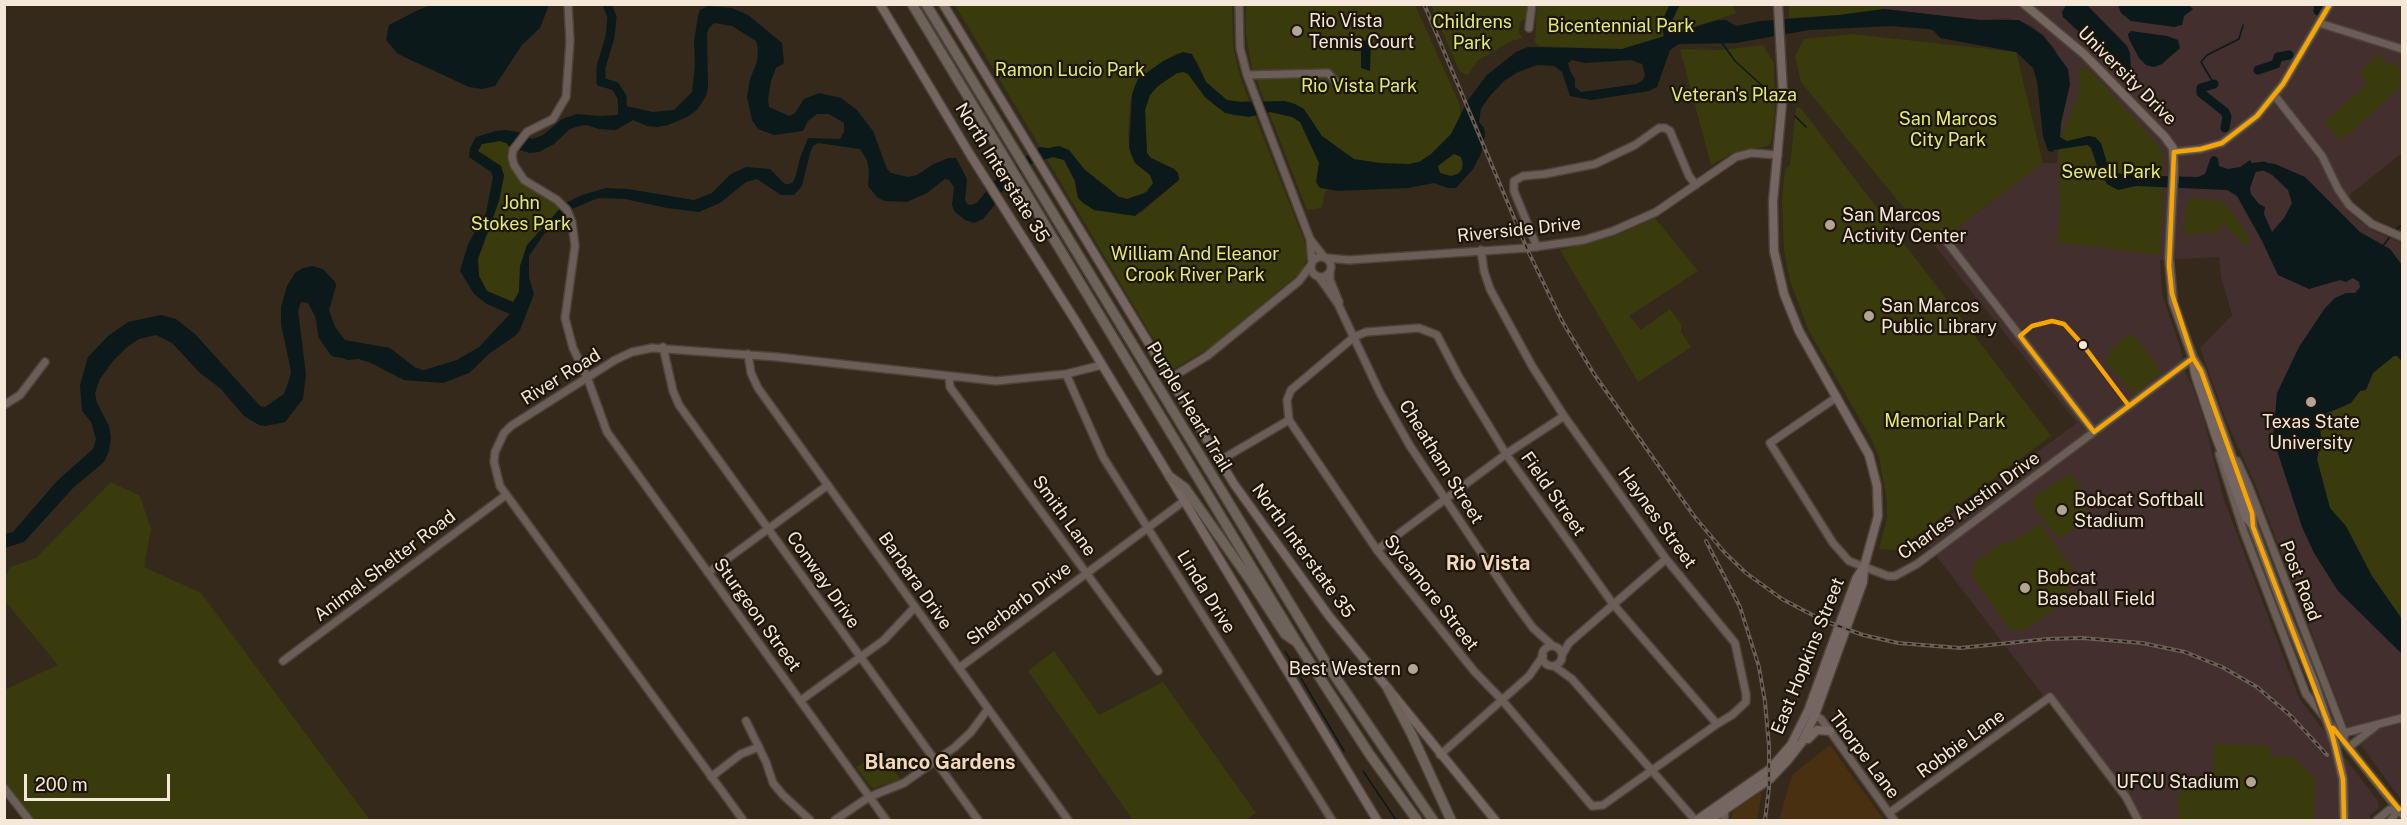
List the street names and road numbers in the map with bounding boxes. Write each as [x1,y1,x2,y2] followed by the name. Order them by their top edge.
[2073,22,2181,130] street label: University Drive
[950,99,1054,247] street label: North Interstate 35
[1456,213,1582,247] street label: Riverside Drive
[1142,338,1236,476] street label: Purple Heart Trail
[517,344,605,410] street label: River Road
[1394,396,1488,528] street label: Cheatham Street
[1894,447,2044,565] street label: Charles Austin Drive
[1516,448,1590,540] street label: Field Street
[1613,463,1701,573] street label: Haynes Street
[1027,471,1101,561] street label: Smith Lane
[1247,480,1359,622] street label: North Interstate 35
[310,506,460,626] street label: Animal Shelter Road
[782,527,864,633] street label: Conway Drive
[874,528,956,634] street label: Barbara Drive
[1379,531,1483,655] street label: Sycamore Street
[2275,538,2325,624] street label: Post Road
[1172,547,1240,637] street label: Linda Drive
[709,554,805,676] street label: Sturgeon Street
[962,558,1076,650] street label: Sherbarb Drive
[1767,575,1849,737] street label: East Hopkins Street
[1913,705,2009,783] street label: Robbie Lane
[1824,707,1904,803] street label: Thorpe Lane

